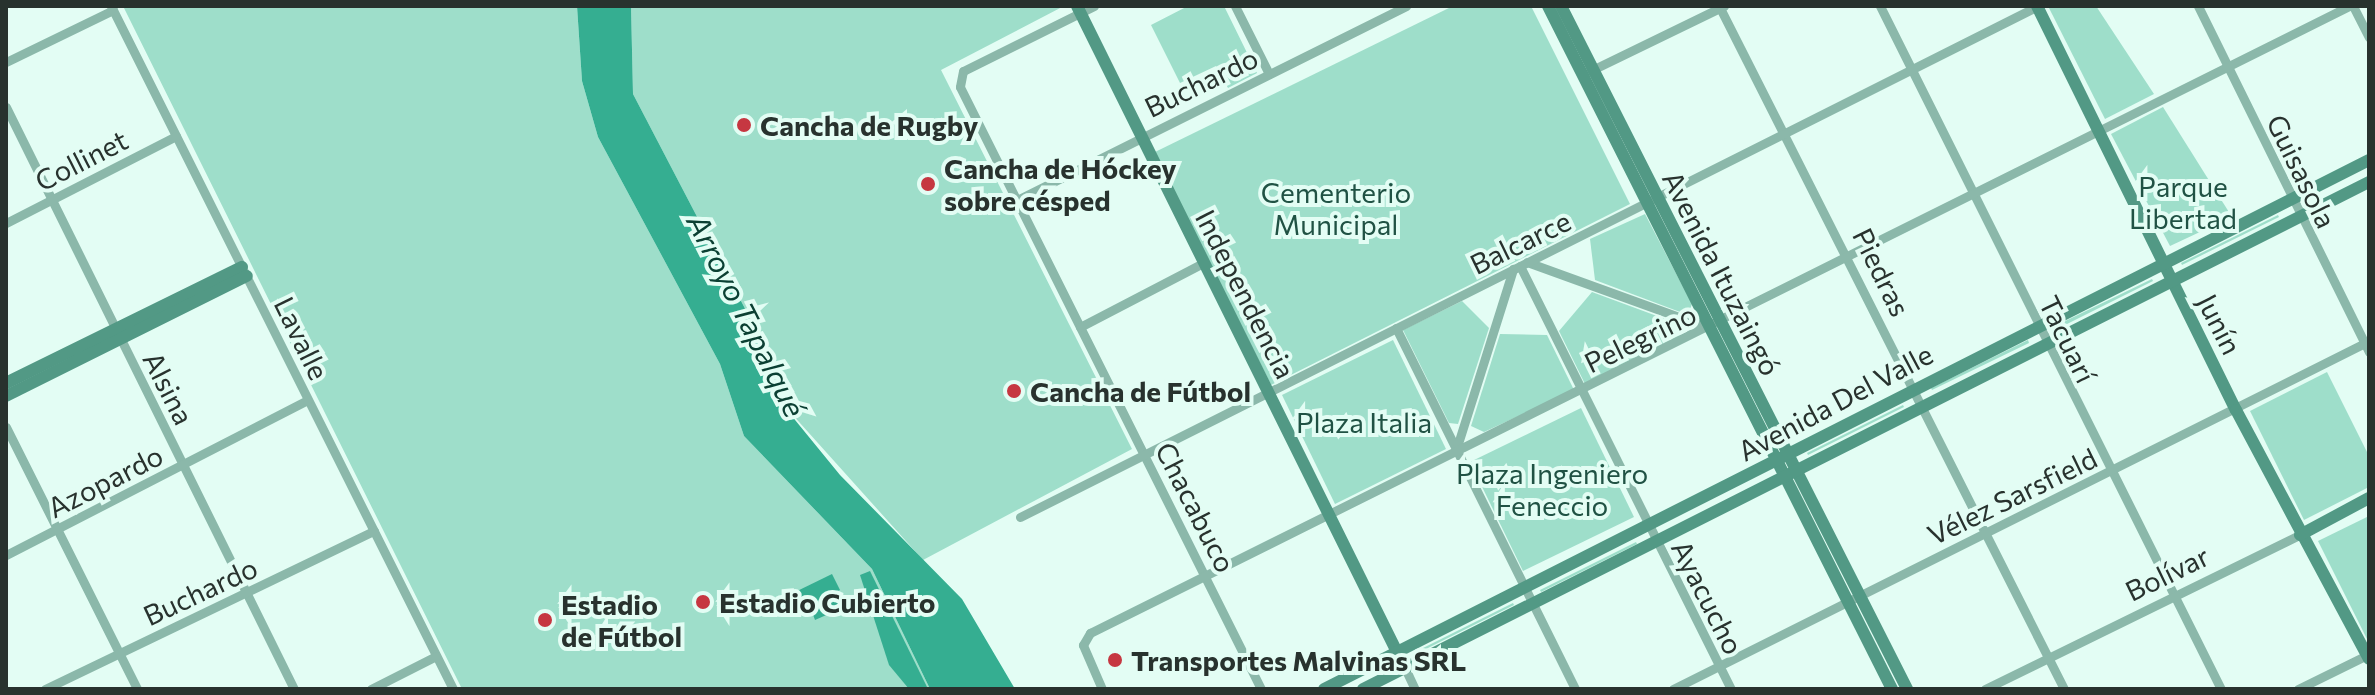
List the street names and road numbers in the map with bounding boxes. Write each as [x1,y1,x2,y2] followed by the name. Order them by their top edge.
[1139,40,1263,124] street label: Buchardo
[2260,109,2344,233] street label: Guisasola
[29,122,133,198] street label: Collinet
[1656,165,1788,381] street label: Avenida Ituzaingó
[1464,203,1576,281] street label: Balcarce
[1189,204,1303,384] street label: Independencia
[1846,222,1918,322] street label: Piedras
[2191,288,2249,360] street label: Junín
[2033,290,2103,388] street label: Tacuarí
[268,291,336,385] street label: Lavalle
[1579,297,1701,379] street label: Pelegrino
[1732,337,1938,467] street label: Avenida Del Valle
[137,346,201,430] street label: Alsina
[1149,436,1243,578] street label: Chacabuco
[42,438,168,524] street label: Azopardo
[1922,441,2102,551] street label: Vélez Sarsfield
[1665,534,1751,660] street label: Ayacucho
[2120,538,2214,608] street label: Bolívar
[138,550,262,632] street label: Buchardo

